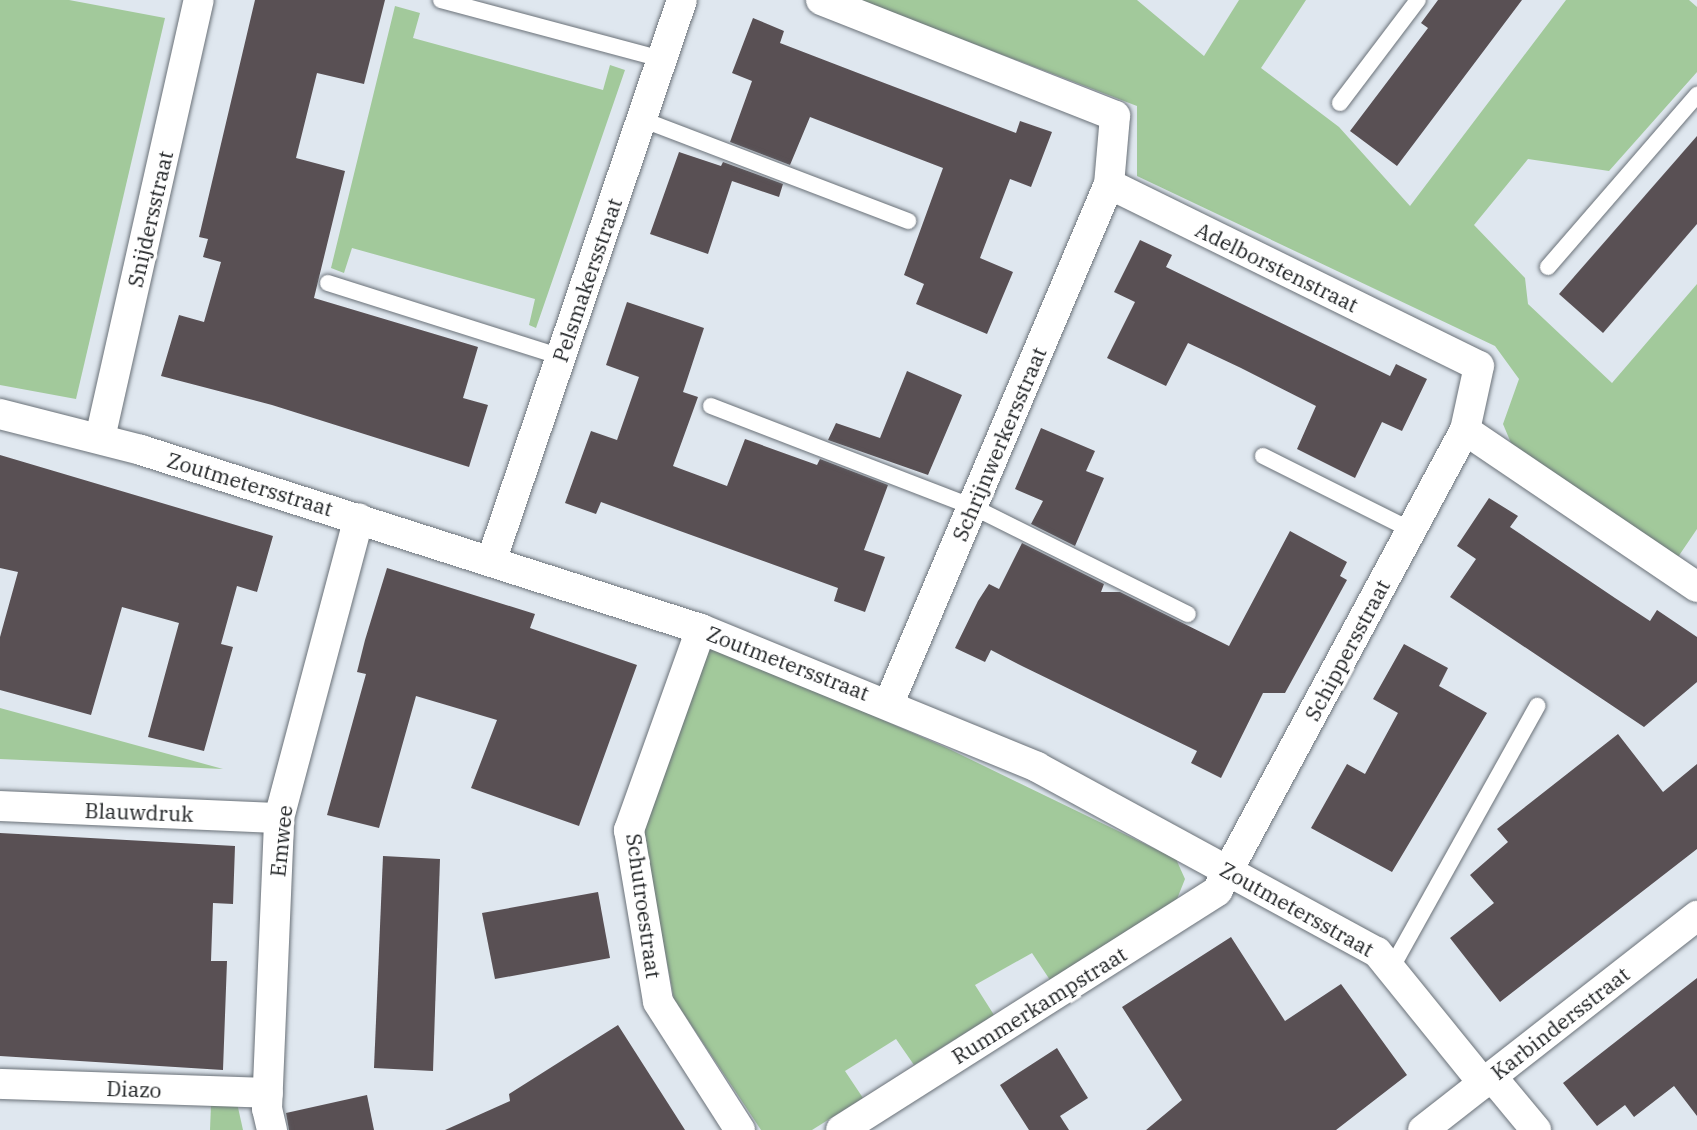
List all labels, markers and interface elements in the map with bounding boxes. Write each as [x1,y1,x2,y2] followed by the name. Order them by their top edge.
[122,148,178,290] street label: Snijdersstraat
[547,195,627,365] street label: Pelsmakersstraat
[1192,217,1362,317] street label: Adelborstenstraat
[947,343,1051,545] street label: Schrijnwerkersstraat
[164,447,336,521] street label: Zoutmetersstraat
[1299,575,1395,725] street label: Schippersstraat
[703,620,873,706] street label: Zoutmetersstraat
[84,798,194,826] street label: Blauwdruk
[265,804,297,878] street label: Emwee
[621,832,667,980] street label: Schutroestraat
[1216,856,1378,962] street label: Zoutmetersstraat
[947,941,1131,1069] street label: Rummerkampstraat
[1486,961,1634,1085] street label: Karbindersstraat
[106,1075,162,1103] street label: Diazo

